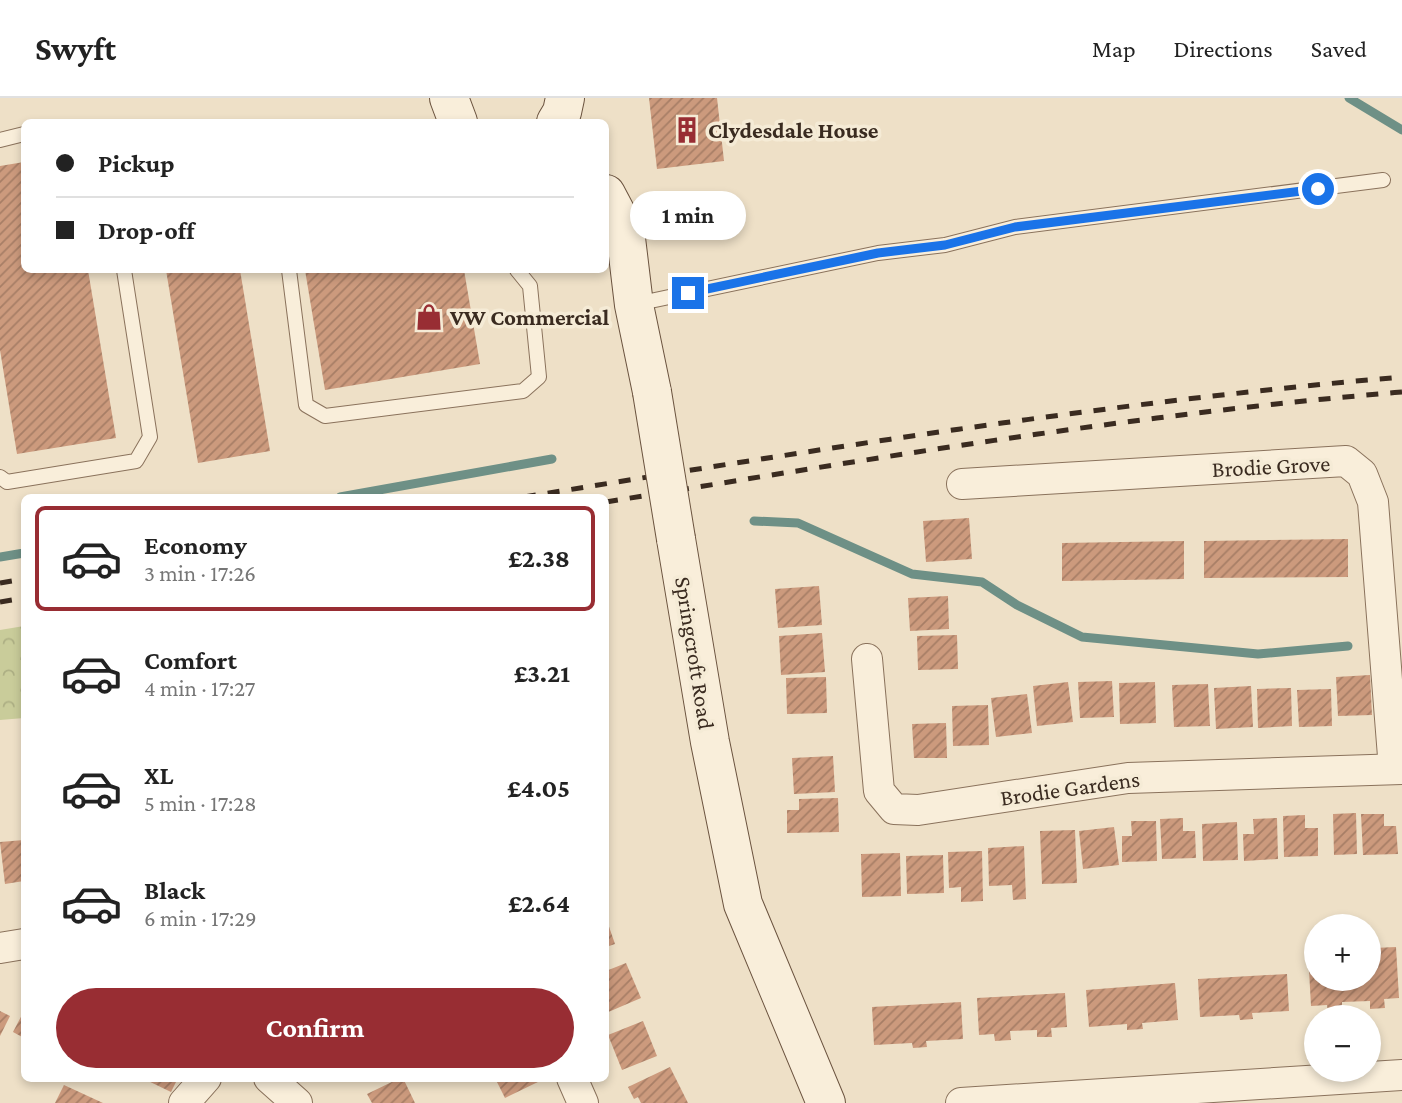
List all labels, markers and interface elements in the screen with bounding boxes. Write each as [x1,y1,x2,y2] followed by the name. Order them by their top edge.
[35,30,116,67] text: Swyft
[1092,35,1136,62] text: Map
[1174,35,1273,62] text: Directions
[1311,35,1367,62] text: Saved
[672,115,702,145] building icon: Clydesdale House
[708,117,879,143] place label: Clydesdale House
[98,149,175,178] text: Pickup
[1302,173,1334,205] route start
[630,192,746,240] callout: 1 min
[662,202,714,228] text: 1 min
[98,216,195,245] text: Drop-off
[672,277,704,309] route end
[414,302,444,332] shop icon: VW Commercial
[449,304,609,330] place label: VW Commercial
[1211,450,1331,482] street label: Brodie Grove
[60,527,123,590] icon: car
[144,531,247,560] text: Economy
[508,544,570,573] text: £2.38
[144,560,256,586] text: 3 min · 17:26
[670,575,720,731] street label: Springcroft Road
[60,642,123,705] icon: car
[144,646,237,675] text: Comfort
[514,659,570,688] text: £3.21
[144,675,255,701] text: 4 min · 17:27
[60,757,123,820] icon: car
[144,761,173,790] text: XL
[999,765,1141,811] street label: Brodie Gardens
[507,774,570,803] text: £4.05
[144,790,257,816] text: 5 min · 17:28
[60,872,123,935] icon: car
[144,876,205,905] text: Black
[508,889,570,918] text: £2.64
[144,905,257,931] text: 6 min · 17:29
[1304,914,1381,1082] map controls
[1304,914,1381,991] button: +
[56,988,574,1068] button: Confirm
[1304,1005,1381,1082] button: −

